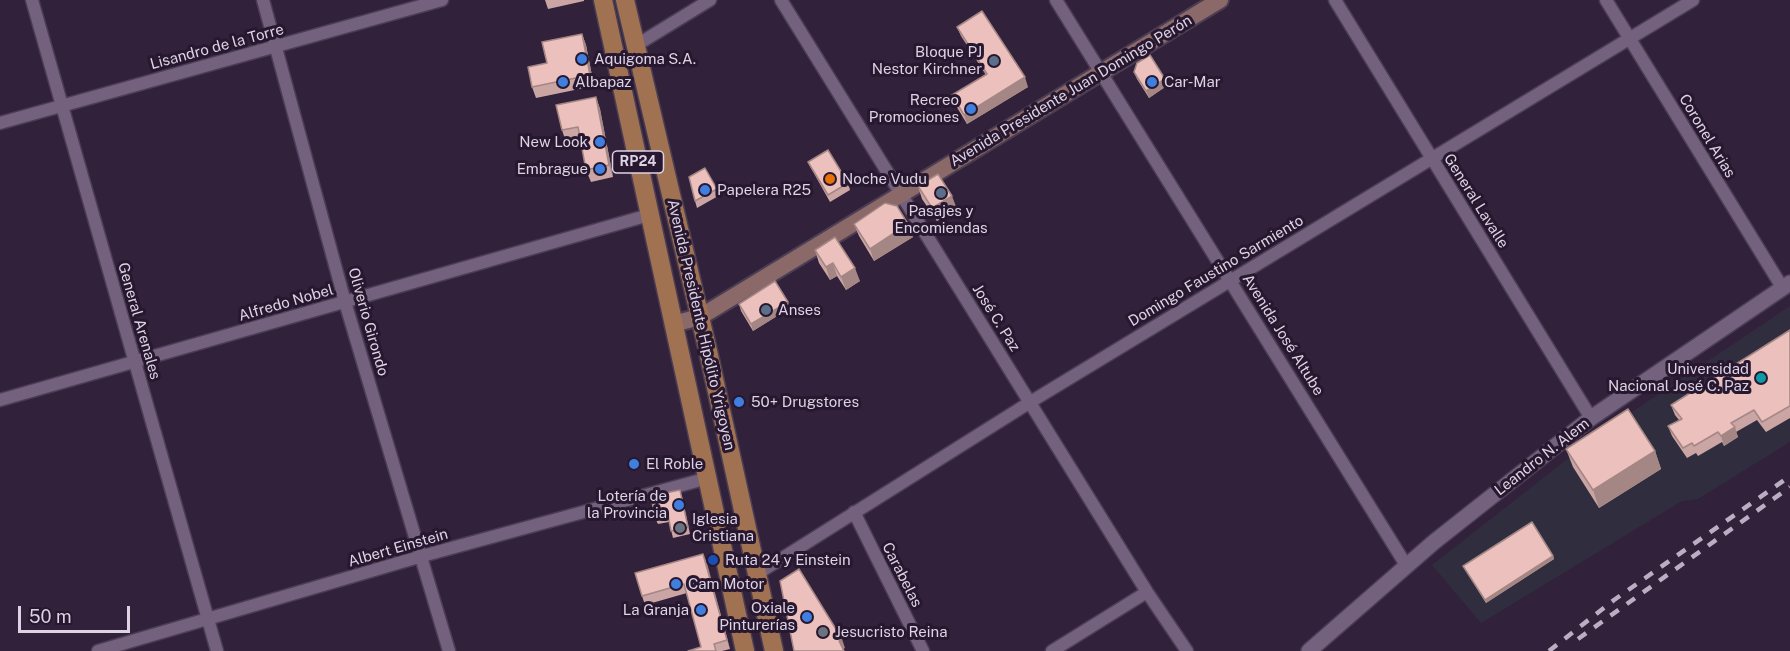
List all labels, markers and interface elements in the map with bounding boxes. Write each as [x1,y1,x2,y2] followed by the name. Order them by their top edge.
[947,11,1195,171] street label: Avenida Presidente Juan Domingo Perón
[148,20,286,74] street label: Lisandro de la Torre
[872,43,982,78] place label: Bloque PJ Nestor Kirchner
[594,50,696,68] place label: Aquigoma S.A.
[575,52,589,66] marker: Aquigoma S.A.
[987,54,1001,68] marker: Bloque PJ Nestor Kirchner
[575,73,632,91] place label: Albapaz
[1164,73,1221,91] place label: Car-Mar
[556,75,570,89] marker: Albapaz
[1145,75,1159,89] marker: Car-Mar
[869,91,959,126] place label: Recreo Promociones
[1675,91,1739,181] street label: Coronel Arias
[964,102,978,116] marker: Recreo Promociones
[519,133,588,151] place label: New Look
[593,135,607,149] marker: New Look
[1440,150,1512,252] street label: General Lavalle
[612,151,664,173] road number: RP24
[517,160,588,178] place label: Embrague
[593,162,607,176] marker: Embrague
[842,170,927,188] place label: Noche Vudu
[823,172,837,186] marker: Noche Vudu
[717,181,811,199] place label: Papelera R25
[698,183,712,197] marker: Papelera R25
[934,186,948,200] marker: Pasajes y Encomiendas
[663,198,739,452] street label: Avenida Presidente Hipólito Yrigoyen
[895,202,987,237] place label: Pasajes y Encomiendas
[1125,212,1307,330] street label: Domingo Faustino Sarmiento
[114,260,164,382] street label: General Arenales
[344,266,392,378] street label: Oliverio Girondo
[1238,271,1328,399] street label: Avenida José Altube
[237,281,335,325] street label: Alfredo Nobel
[968,281,1024,355] street label: José C. Paz
[778,301,821,319] place label: Anses
[759,303,773,317] marker: Anses
[1608,360,1749,395] place label: Universidad Nacional José C. Paz
[1754,371,1768,385] marker: Universidad Nacional José C. Paz
[751,393,859,411] place label: 50+ Drugstores
[732,395,746,409] marker: 50+ Drugstores
[1491,414,1593,500] street label: Leandro N. Alem
[646,455,703,473] place label: El Roble
[627,457,641,471] marker: El Roble
[587,487,667,522] place label: Lotería de la Provincia
[672,498,686,512] marker: Lotería de la Provincia
[692,510,754,545] place label: Iglesia Cristiana
[673,521,687,535] marker: Iglesia Cristiana
[346,525,450,571] street label: Albert Einstein
[878,540,926,610] street label: Carabelas
[725,551,851,569] place label: Ruta 24 y Einstein
[706,553,720,567] marker: Ruta 24 y Einstein
[688,575,764,593] place label: Cam Motor
[669,577,683,591] marker: Cam Motor
[21,594,134,632] scale bar
[719,599,795,634] place label: Oxiale Pinturerías
[623,601,689,619] place label: La Granja
[694,603,708,617] marker: La Granja
[29,606,72,627] text: 50 m
[800,610,814,624] marker: Oxiale Pinturerías
[835,623,948,641] place label: Jesucristo Reina
[816,625,830,639] marker: Jesucristo Reina

